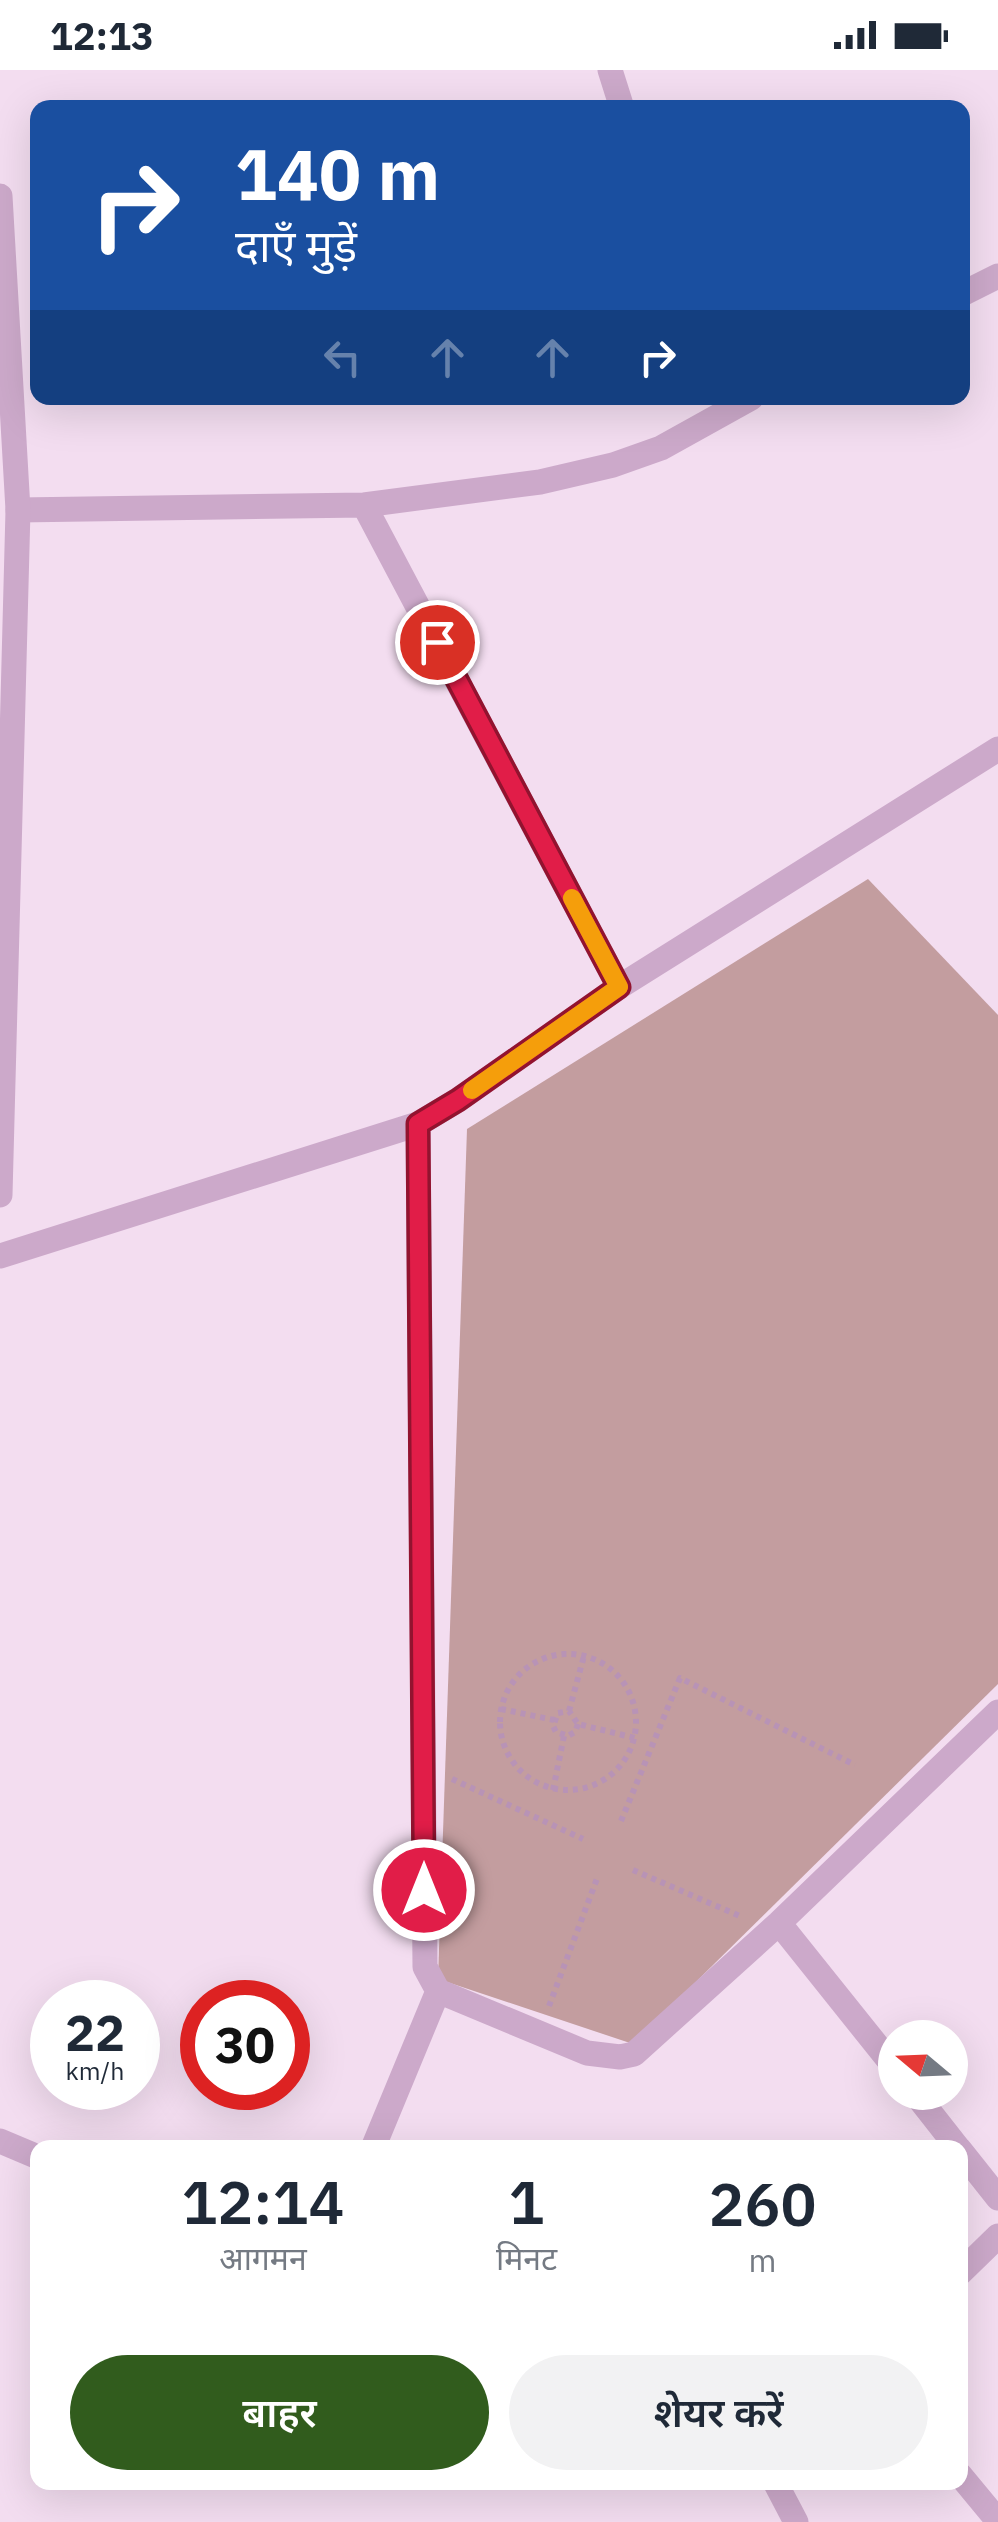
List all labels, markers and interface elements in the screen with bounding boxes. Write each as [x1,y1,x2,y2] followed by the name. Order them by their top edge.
[50,11,154,60] text: 12:13
[235,128,440,219] text: 140 m
[70,140,200,270] icon: right
[235,216,357,274] text: दाएँ मुड़ें
[315,330,370,385] icon: left
[420,330,475,385] icon: ahead
[525,330,580,385] icon: ahead
[630,330,685,385] icon: right
[395,600,480,685] pin
[410,615,465,670] icon: arrive
[372,1838,476,1942] position arrow
[180,1980,310,2110] speed limit sign: 30
[65,2000,125,2065] text: 22
[878,2020,968,2110] north arrow
[878,2020,968,2110] map controls
[66,2054,124,2087] text: km/h
[181,2162,345,2241] text: 12:14
[509,2162,545,2241] text: 1
[709,2164,817,2243] text: 260
[219,2237,307,2279] text: आगमन
[496,2237,557,2279] text: मिनट
[749,2239,777,2281] text: m
[70,2355,489,2470] button: बाहर
[509,2355,928,2470] button: शेयर करें

